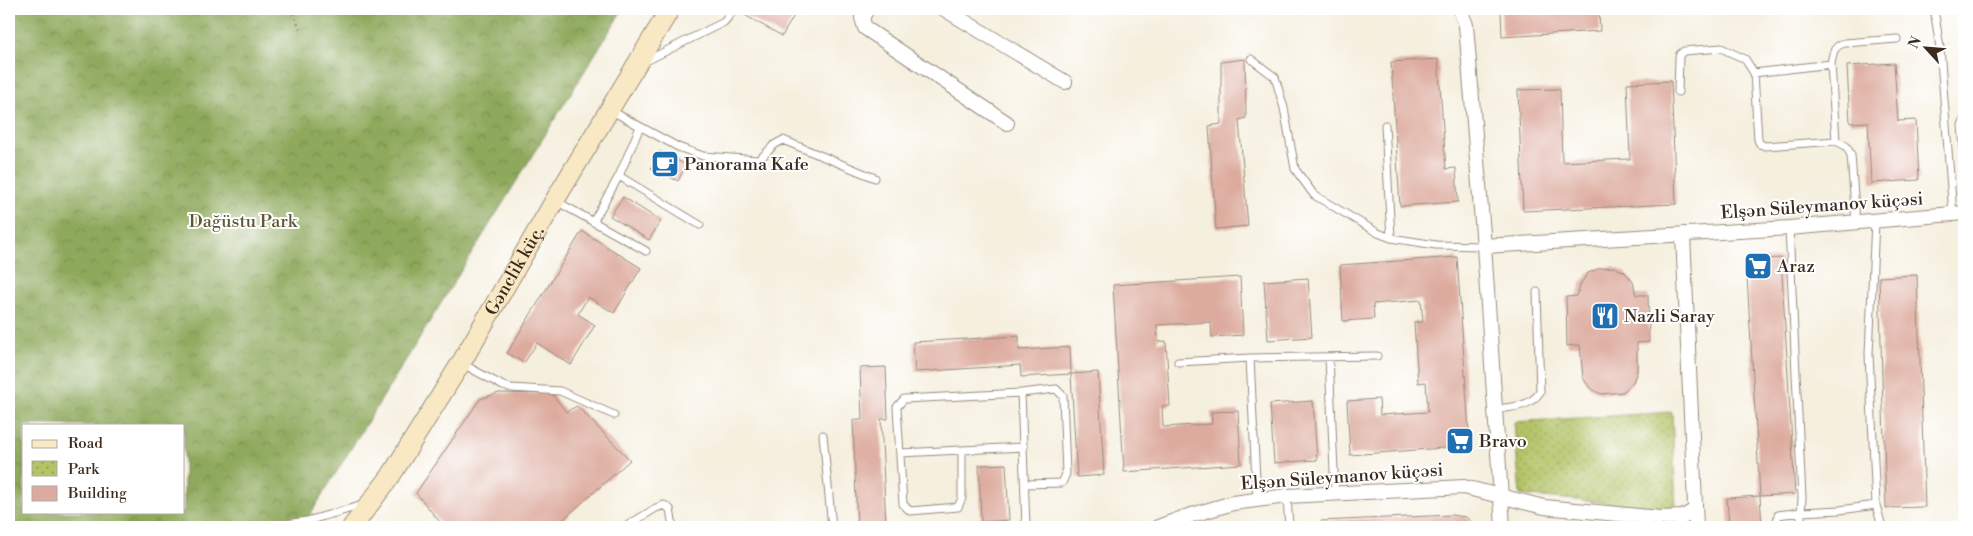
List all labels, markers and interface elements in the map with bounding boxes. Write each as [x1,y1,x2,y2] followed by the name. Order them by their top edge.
[1900,22,1950,72] north arrow
[1905,34,1926,52] text: N
[650,149,680,179] cafe icon: Panorama Kafe
[684,153,809,176] place label: Panorama Kafe
[1720,187,1924,225] street label: Elşən Süleymanov küçəsi
[189,210,299,233] park label: Dağüstu Park
[479,221,549,319] street label: Gənclik küç.
[1743,251,1773,281] supermarket icon: Araz
[1776,255,1815,278] place label: Araz
[1590,301,1620,331] restaurant icon: Nazli Saray
[1624,305,1715,328] place label: Nazli Saray
[22,424,185,514] legend
[1445,426,1475,456] supermarket icon: Bravo
[1478,430,1527,453] place label: Bravo
[68,434,103,453] text: Road
[1240,458,1444,496] street label: Elşən Süleymanov küçəsi
[68,460,100,479] text: Park
[67,484,127,503] text: Building

